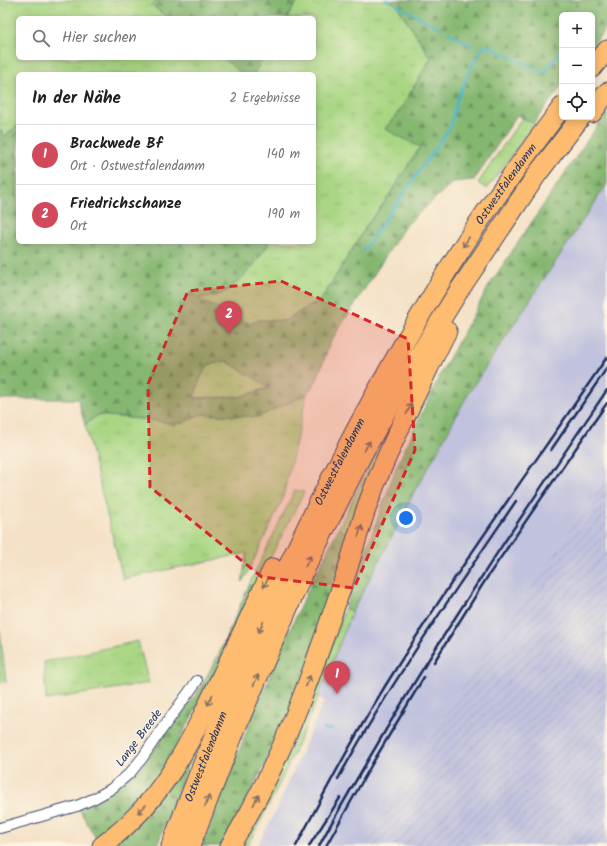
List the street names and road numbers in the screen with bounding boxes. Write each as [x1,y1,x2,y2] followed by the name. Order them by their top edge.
[470,139,542,228] street label: Ostwestfalendamm
[309,414,370,509] street label: Ostwestfalendamm
[111,705,167,771] street label: Lange Breede
[179,708,233,805] street label: Ostwestfalendamm

